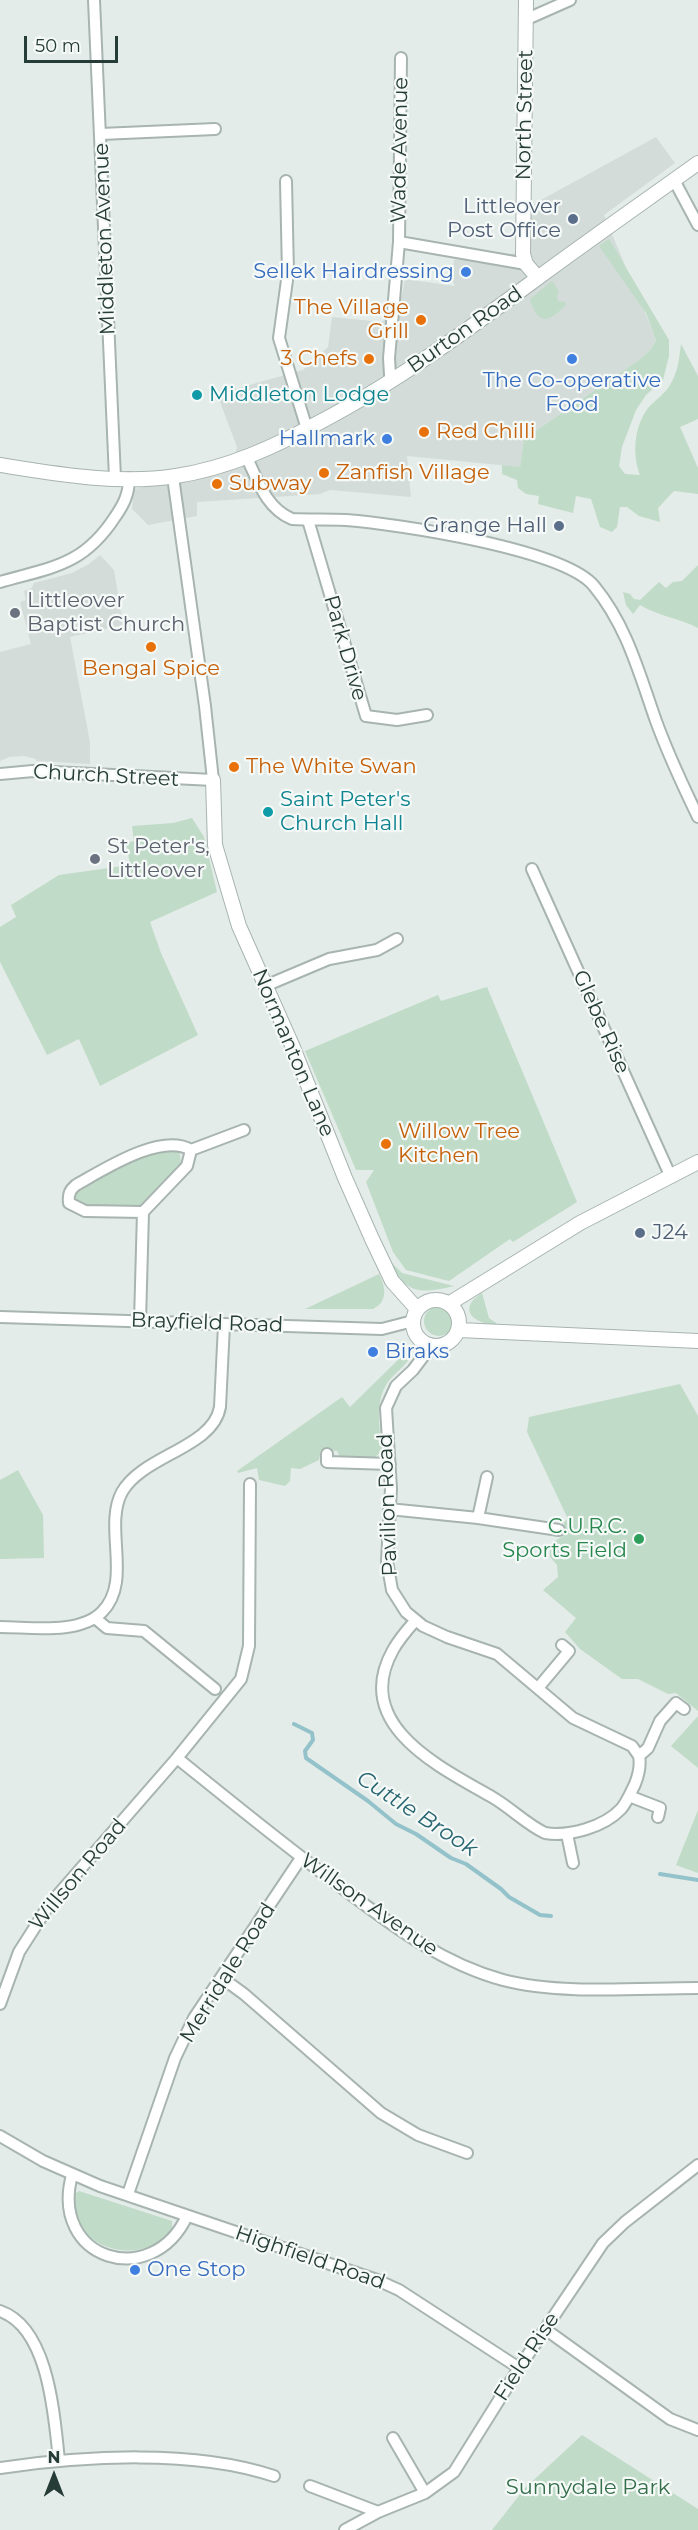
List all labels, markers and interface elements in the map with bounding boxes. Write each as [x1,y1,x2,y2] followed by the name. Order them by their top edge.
[27,24,122,62] scale bar
[35,35,81,57] text: 50 m
[511,49,539,181] street label: North Street
[386,77,414,223] street label: Wade Avenue
[89,142,121,336] street label: Middleton Avenue
[447,194,561,244] place label: Littleover Post Office
[566,212,580,226] marker: Littleover Post Office
[253,259,454,285] place label: Sellek Hairdressing
[459,265,473,279] marker: Sellek Hairdressing
[403,281,527,379] street label: Burton Road
[294,295,409,345] place label: The Village Grill
[414,313,428,327] marker: The Village Grill
[281,346,357,372] place label: 3 Chefs
[362,352,376,366] marker: 3 Chefs
[565,352,579,366] marker: The Co-operative Food
[483,368,661,418] place label: The Co-operative Food
[209,382,389,408] place label: Middleton Lodge
[190,388,204,402] marker: Middleton Lodge
[436,419,535,445] place label: Red Chilli
[417,425,431,439] marker: Red Chilli
[279,426,375,452] place label: Hallmark
[380,432,394,446] marker: Hallmark
[336,460,490,486] place label: Zanfish Village
[317,466,331,480] marker: Zanfish Village
[229,471,311,497] place label: Subway
[210,477,224,491] marker: Subway
[423,513,547,539] place label: Grange Hall
[552,519,566,533] marker: Grange Hall
[27,588,185,638] place label: Littleover Baptist Church
[318,592,372,704] street label: Park Drive
[8,606,22,620] marker: Littleover Baptist Church
[144,640,158,654] marker: Bengal Spice
[82,656,220,682] place label: Bengal Spice
[246,754,417,780] place label: The White Swan
[32,760,180,792] street label: Church Street
[227,760,241,774] marker: The White Swan
[280,787,410,837] place label: Saint Peter's Church Hall
[261,805,275,819] marker: Saint Peter's Church Hall
[107,834,210,884] place label: St Peter's, Littleover
[88,852,102,866] marker: St Peter's, Littleover
[246,965,340,1141] street label: Normanton Lane
[567,966,635,1078] street label: Glebe Rise
[398,1119,520,1169] place label: Willow Tree Kitchen
[379,1137,393,1151] marker: Willow Tree Kitchen
[652,1220,688,1246] place label: J24
[633,1226,647,1240] marker: J24
[130,1308,284,1338] street label: Brayfield Road
[385,1339,449,1365] place label: Biraks
[366,1345,380,1359] marker: Biraks
[373,1433,403,1577] street label: Pavilion Road
[502,1514,627,1564] place label: C.U.R.C. Sports Field
[632,1532,646,1546] marker: C.U.R.C. Sports Field
[352,1765,482,1863] water label: Cuttle Brook
[24,1814,132,1936] street label: Willson Road
[295,1848,443,1962] street label: Willson Avenue
[175,1898,281,2048] street label: Merridale Road
[232,2221,388,2295] street label: Highfield Road
[147,2257,245,2283] place label: One Stop
[128,2263,142,2277] marker: One Stop
[489,2308,565,2406] street label: Field Rise
[24,2446,84,2506] north arrow
[48,2448,60,2467] text: N
[506,2475,670,2501] park label: Sunnydale Park

